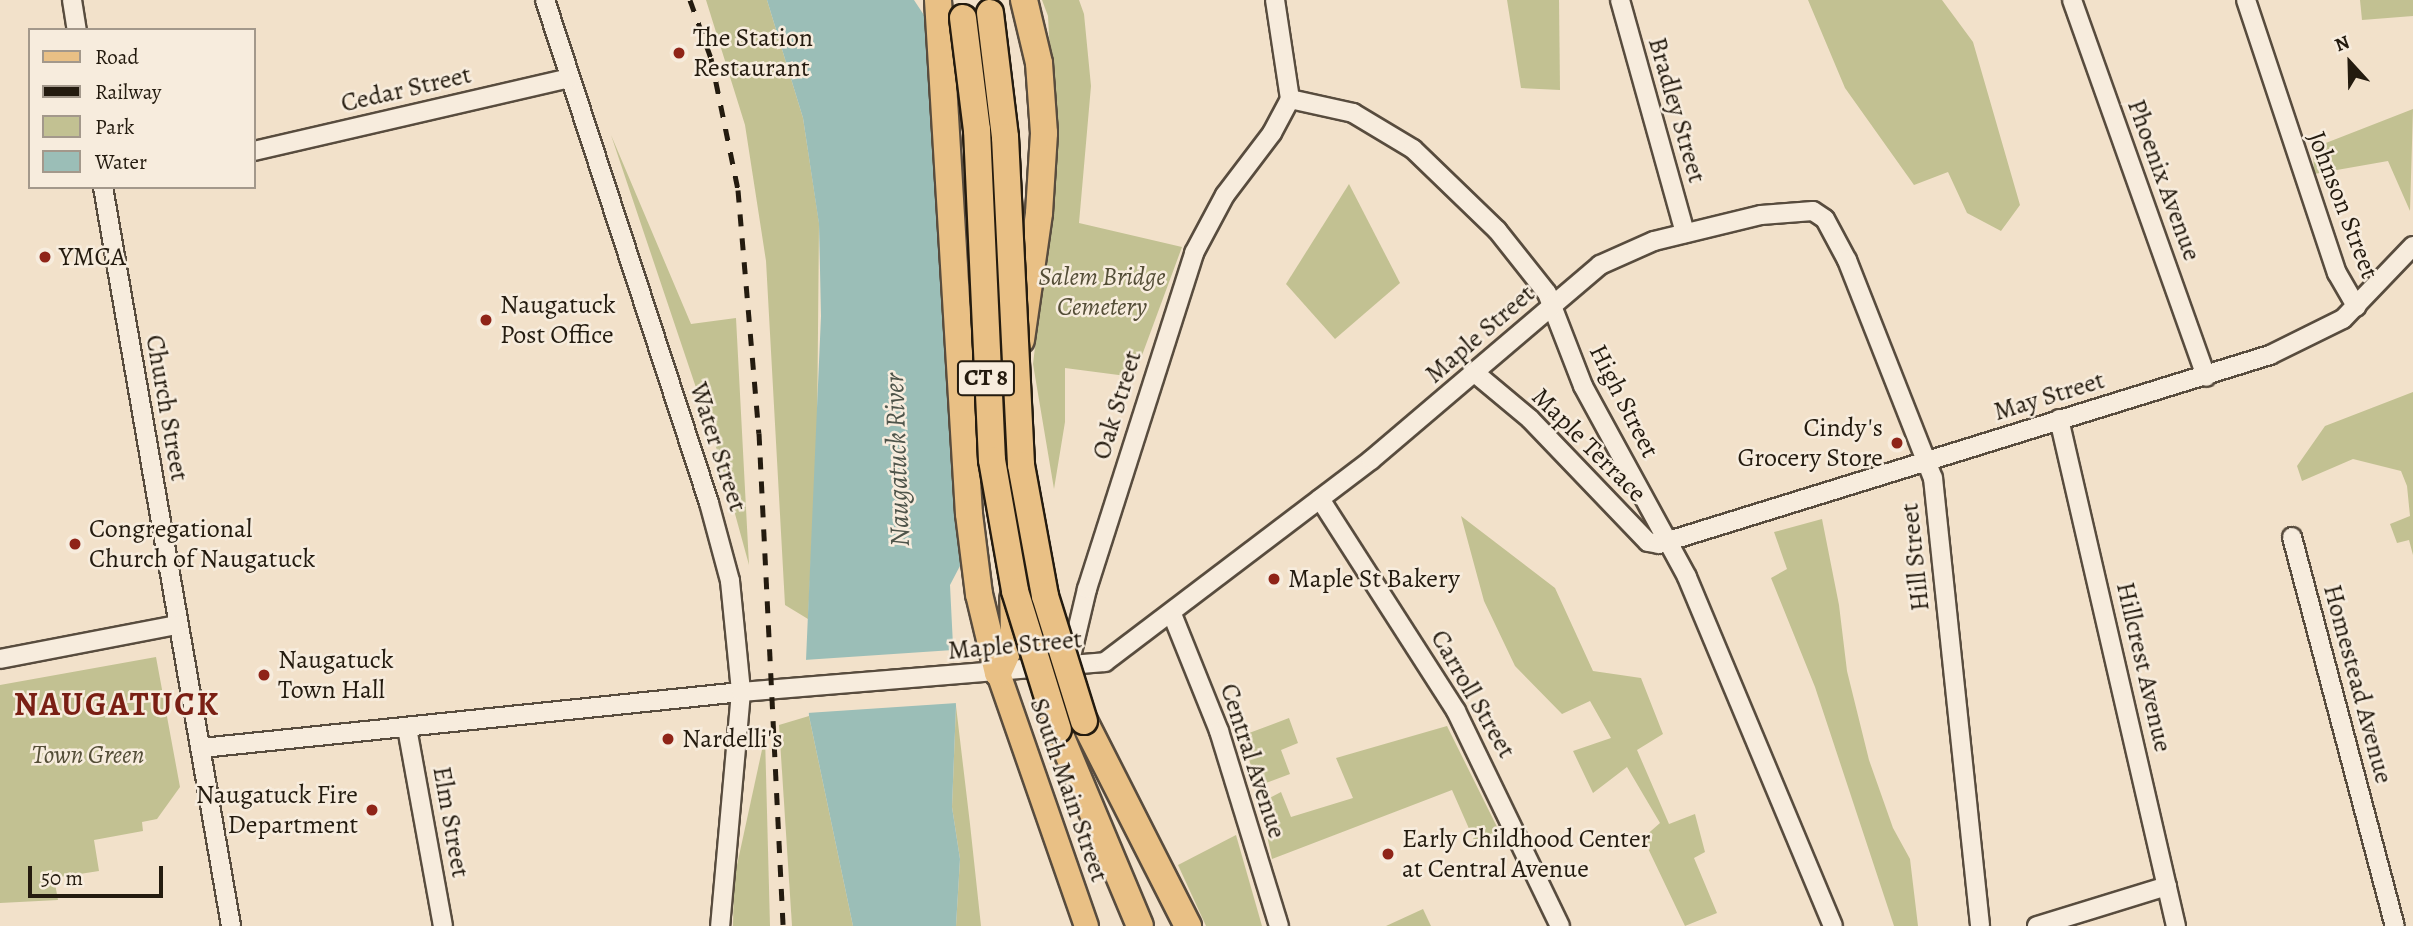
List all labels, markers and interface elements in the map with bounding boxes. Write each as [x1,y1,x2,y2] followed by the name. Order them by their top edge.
[693,22,813,84] place label: The Station Restaurant
[28,28,256,189] legend
[2315,28,2385,98] north arrow
[2331,29,2353,58] text: N
[1641,34,1713,186] street label: Bradley Street
[95,43,139,71] text: Road
[671,45,687,61] marker: The Station Restaurant
[338,59,474,119] street label: Cedar Street
[95,78,161,106] text: Railway
[2120,95,2208,265] street label: Phoenix Avenue
[95,113,134,141] text: Park
[2301,127,2385,283] street label: Johnson Street
[95,148,147,176] text: Water
[59,241,126,273] place label: YMCA
[37,249,53,265] marker: YMCA
[1038,261,1166,322] park label: Salem Bridge Cemetery
[1419,278,1541,390] street label: Maple Street
[500,289,616,350] place label: Naugatuck Post Office
[478,312,494,328] marker: Naugatuck Post Office
[139,332,195,484] street label: Church Street
[1582,339,1666,463] street label: High Street
[1086,347,1148,463] street label: Oak Street
[956,358,1016,398] road number: CT 8
[1990,364,2108,428] street label: May Street
[877,373,917,547] water label: Naugatuck River
[683,379,753,515] street label: Water Street
[1525,381,1653,509] street label: Maple Terrace
[1738,412,1883,474] place label: Cindy's Grocery Store
[1889,435,1905,451] marker: Cindy's Grocery Store
[1894,501,1936,613] street label: Hill Street
[89,513,315,574] place label: Congregational Church of Naugatuck
[67,536,83,552] marker: Congregational Church of Naugatuck
[1288,563,1460,595] place label: Maple St Bakery
[1266,571,1282,587] marker: Maple St Bakery
[2109,579,2179,755] street label: Hillcrest Avenue
[2316,581,2400,787] street label: Homestead Avenue
[947,624,1083,666] street label: Maple Street
[1424,624,1522,764] street label: Carroll Street
[278,644,394,706] place label: Naugatuck Town Hall
[256,667,272,683] marker: Naugatuck Town Hall
[1213,680,1293,842] street label: Central Avenue
[15,684,219,724] district label: NAUGATUCK
[1023,694,1115,886] street label: South Main Street
[682,723,783,755] place label: Nardelli's
[660,731,676,747] marker: Nardelli's
[32,739,144,771] park label: Town Green
[426,764,476,880] street label: Elm Street
[196,779,358,840] place label: Naugatuck Fire Department
[364,802,380,818] marker: Naugatuck Fire Department
[1402,823,1651,884] place label: Early Childhood Center at Central Avenue
[1380,846,1396,862] marker: Early Childhood Center at Central Avenue
[32,852,166,896] scale bar
[41,864,83,892] text: 50 m

